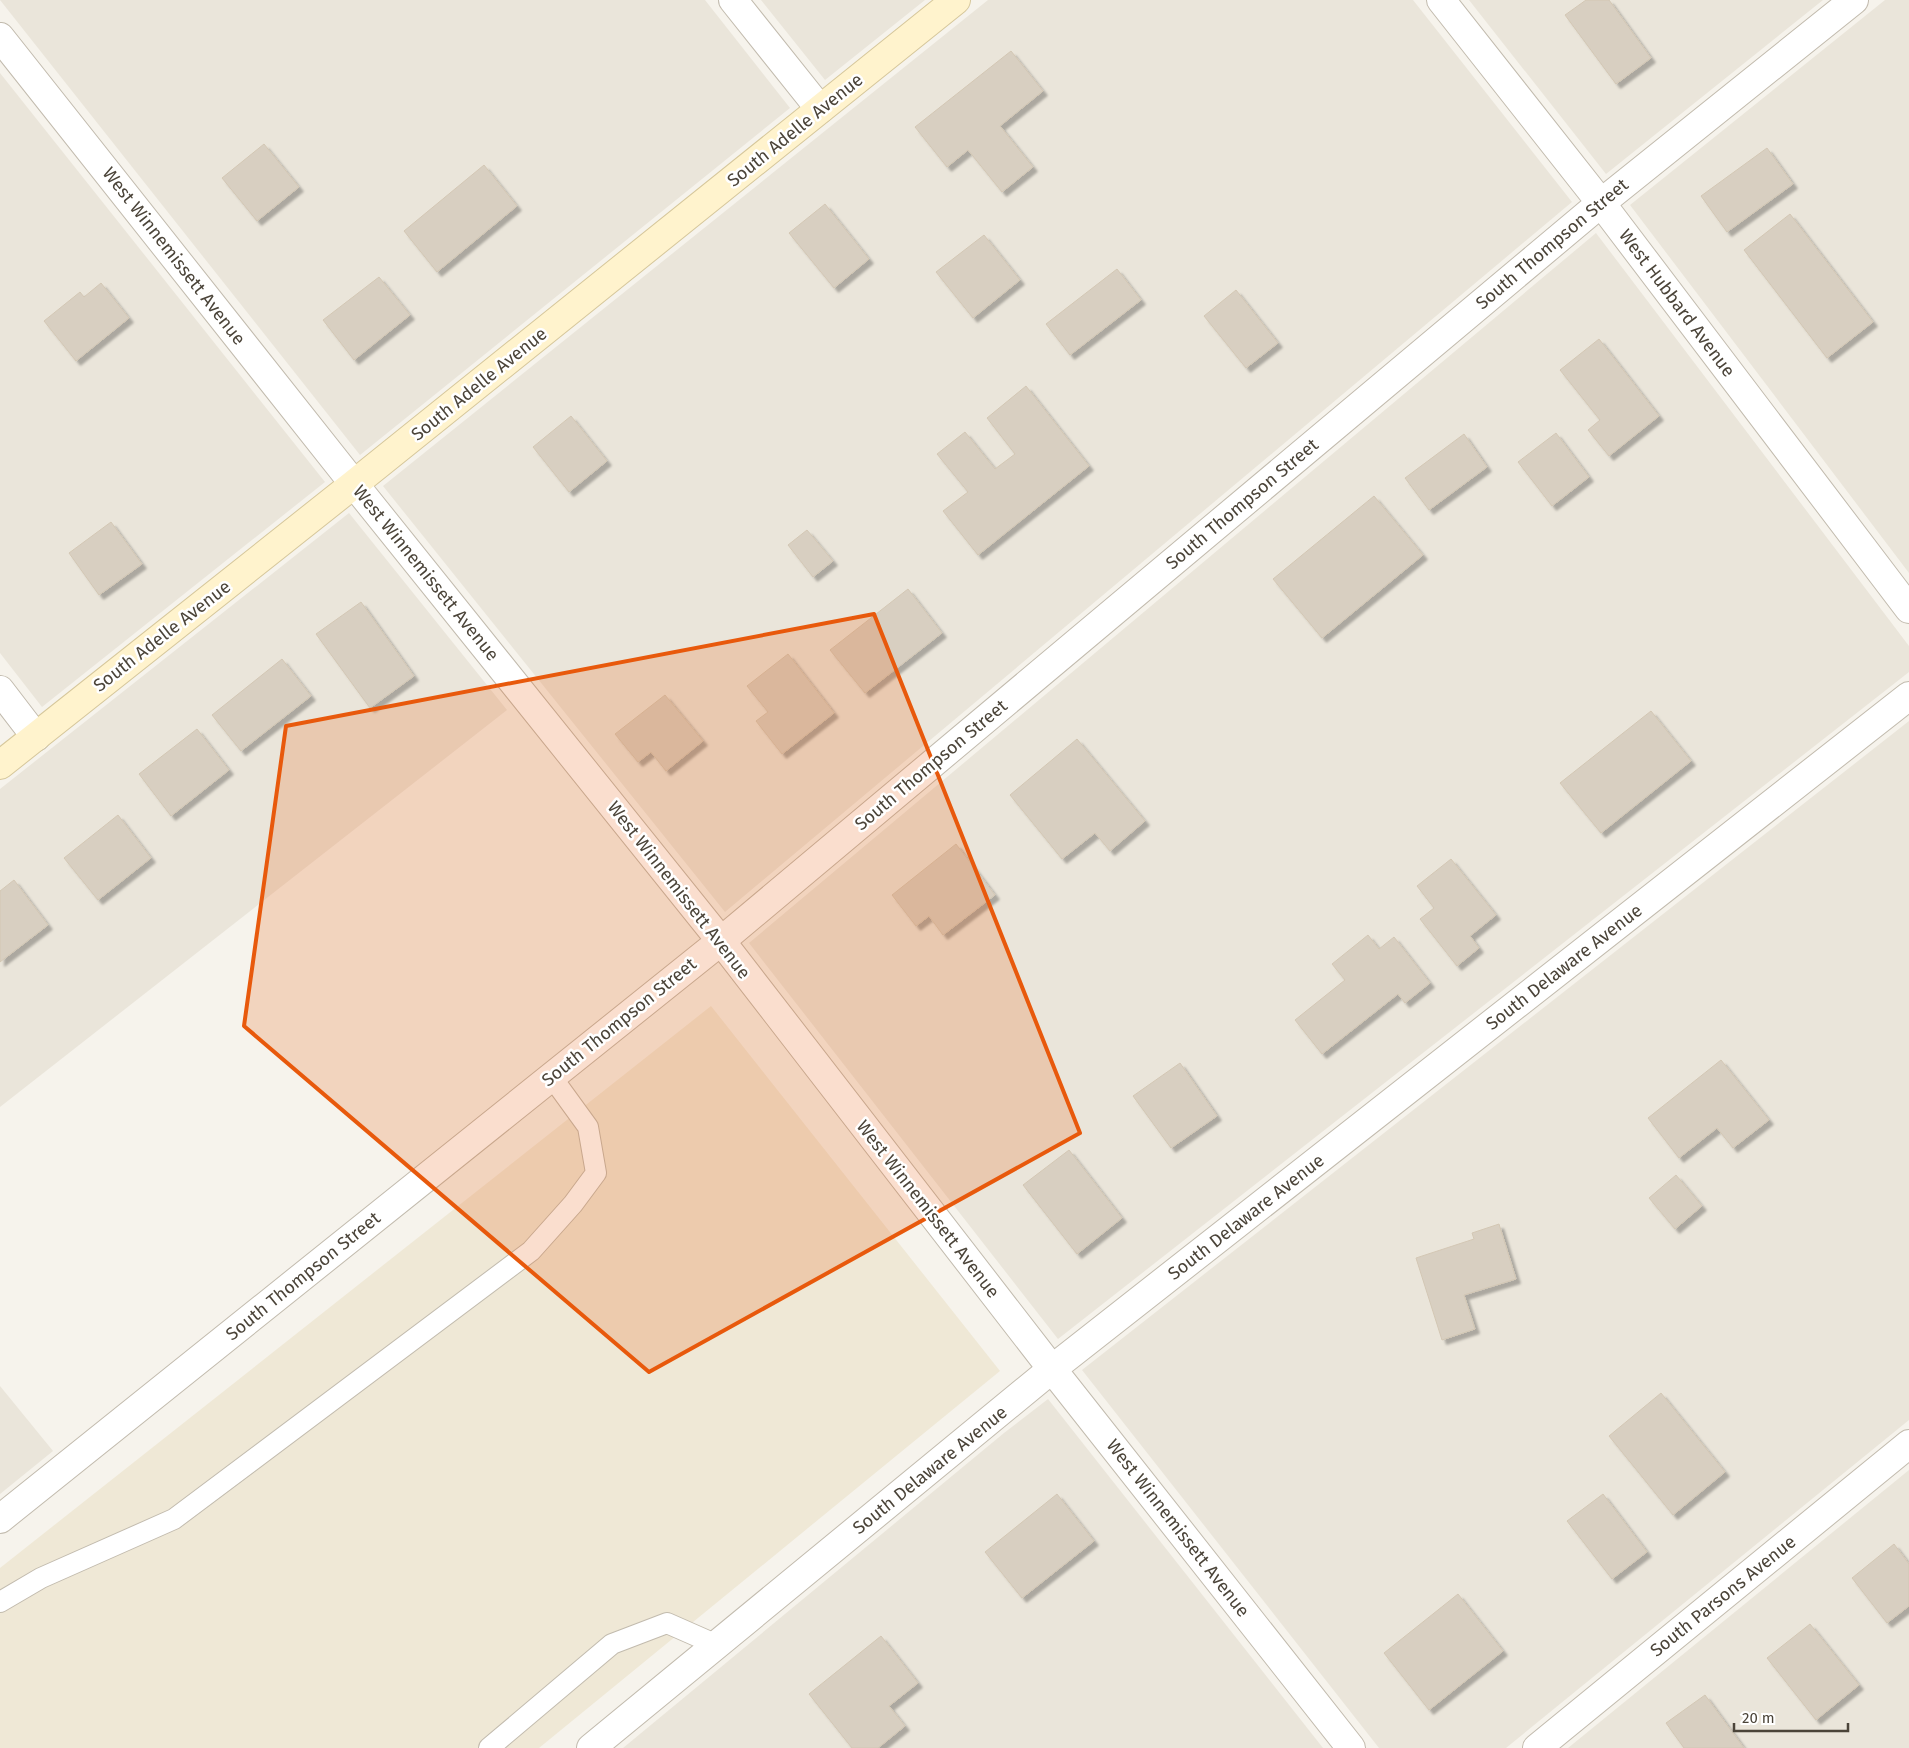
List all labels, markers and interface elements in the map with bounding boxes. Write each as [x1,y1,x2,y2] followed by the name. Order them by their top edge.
[723,68,867,192] street label: South Adelle Avenue
[98,163,250,349] street label: West Winnemissett Avenue
[1471,173,1633,314] street label: South Thompson Street
[1614,225,1740,381] street label: West Hubbard Avenue
[407,322,551,446] street label: South Adelle Avenue
[1161,433,1323,574] street label: South Thompson Street
[348,481,504,665] street label: West Winnemissett Avenue
[89,576,235,696] street label: South Adelle Avenue
[850,694,1012,835] street label: South Thompson Street
[603,797,755,983] street label: West Winnemissett Avenue
[1482,899,1646,1035] street label: South Delaware Avenue
[537,953,701,1091] street label: South Thompson Street
[852,1116,1004,1302] street label: West Winnemissett Avenue
[1164,1149,1328,1285] street label: South Delaware Avenue
[221,1207,385,1345] street label: South Thompson Street
[848,1401,1012,1539] street label: South Delaware Avenue
[1102,1435,1254,1621] street label: West Winnemissett Avenue
[1646,1531,1800,1661] street label: South Parsons Avenue
[1734,1700,1848,1732] scale bar
[1742,1709,1775,1727] text: 20 m

